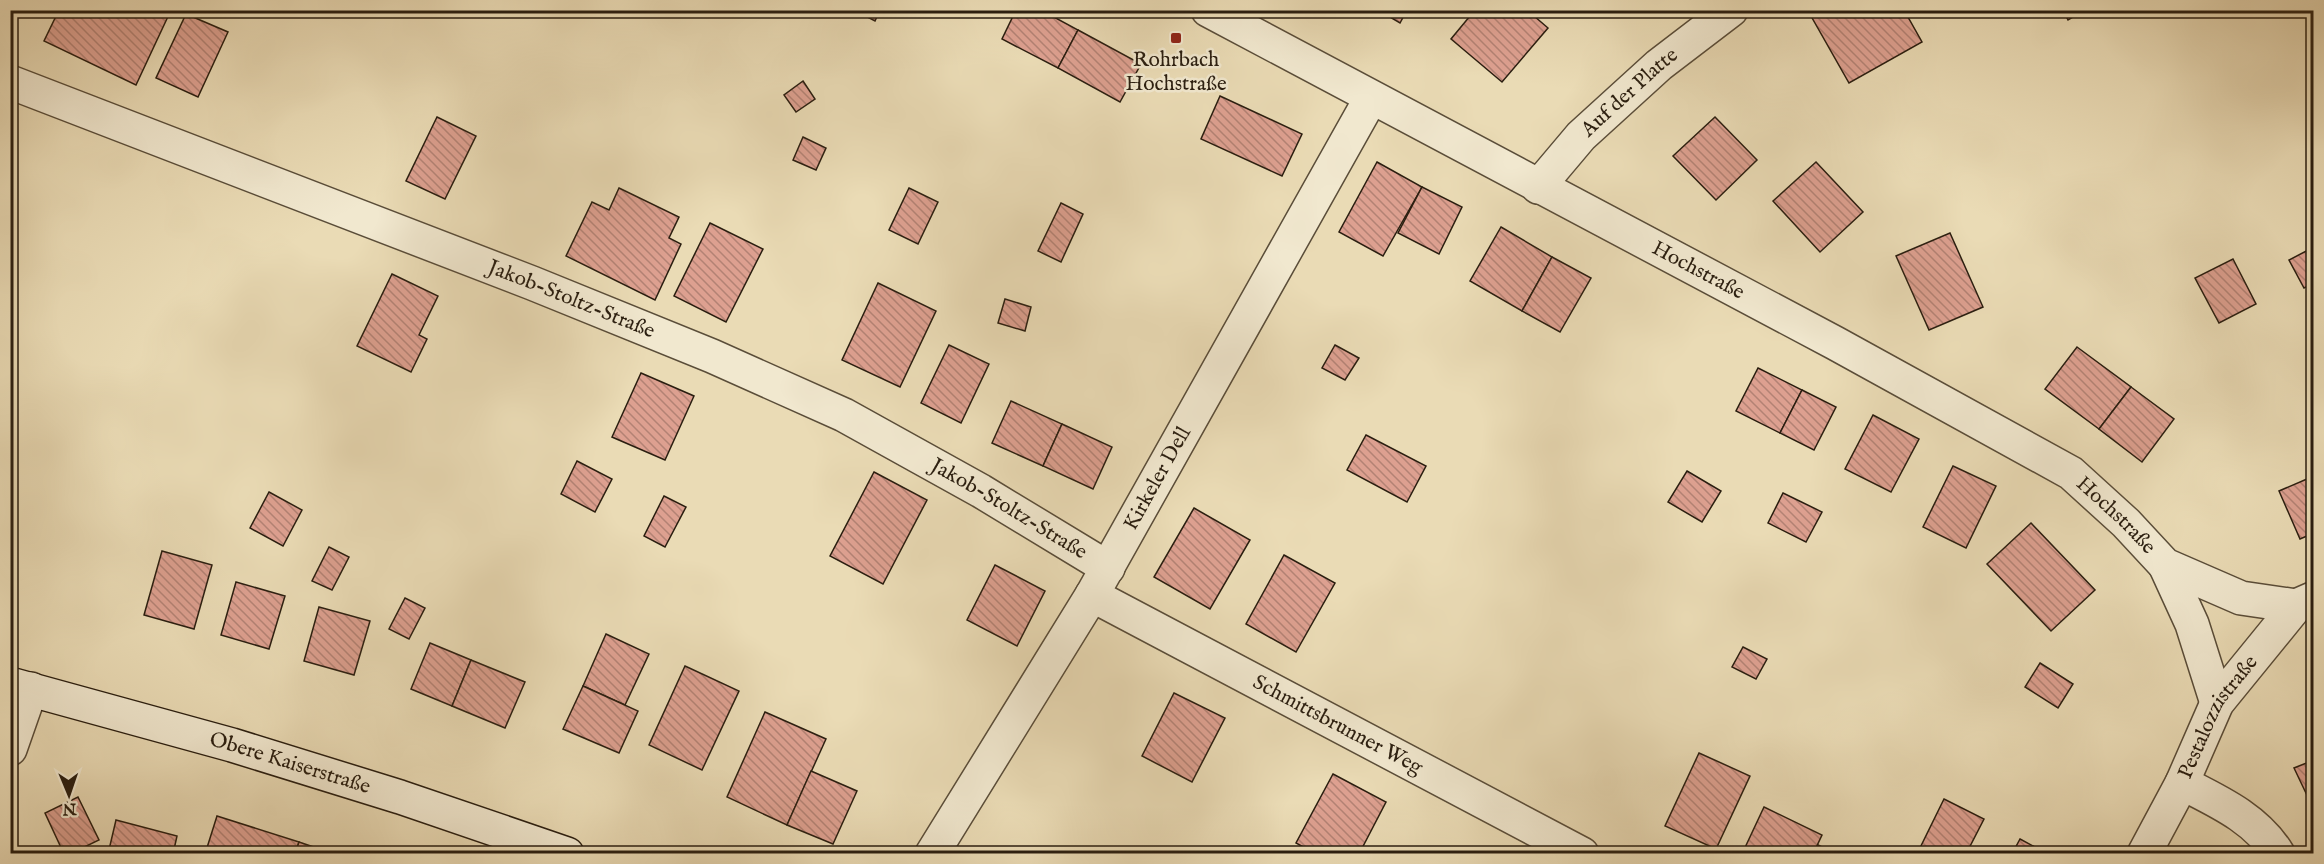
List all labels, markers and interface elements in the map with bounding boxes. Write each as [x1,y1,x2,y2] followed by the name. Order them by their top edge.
[1169,31,1183,45] marker: Rohrbach Hochstraße
[1575,42,1684,144] street label: Auf der Platte
[1125,47,1227,98] place label: Rohrbach Hochstraße
[1647,235,1749,306] street label: Hochstraße
[482,253,659,345] street label: Jakob-Stoltz-Straße
[1118,422,1197,535] street label: Kirkeler Dell
[924,451,1093,566] street label: Jakob-Stoltz-Straße
[2070,470,2162,560] street label: Hochstraße
[2172,649,2264,783] street label: Pestalozzistraße
[1248,669,1428,781] street label: Schmittsbrunner Weg
[207,726,374,801] street label: Obere Kaiserstraße
[39,765,99,825] north arrow
[62,798,78,818] text: N

